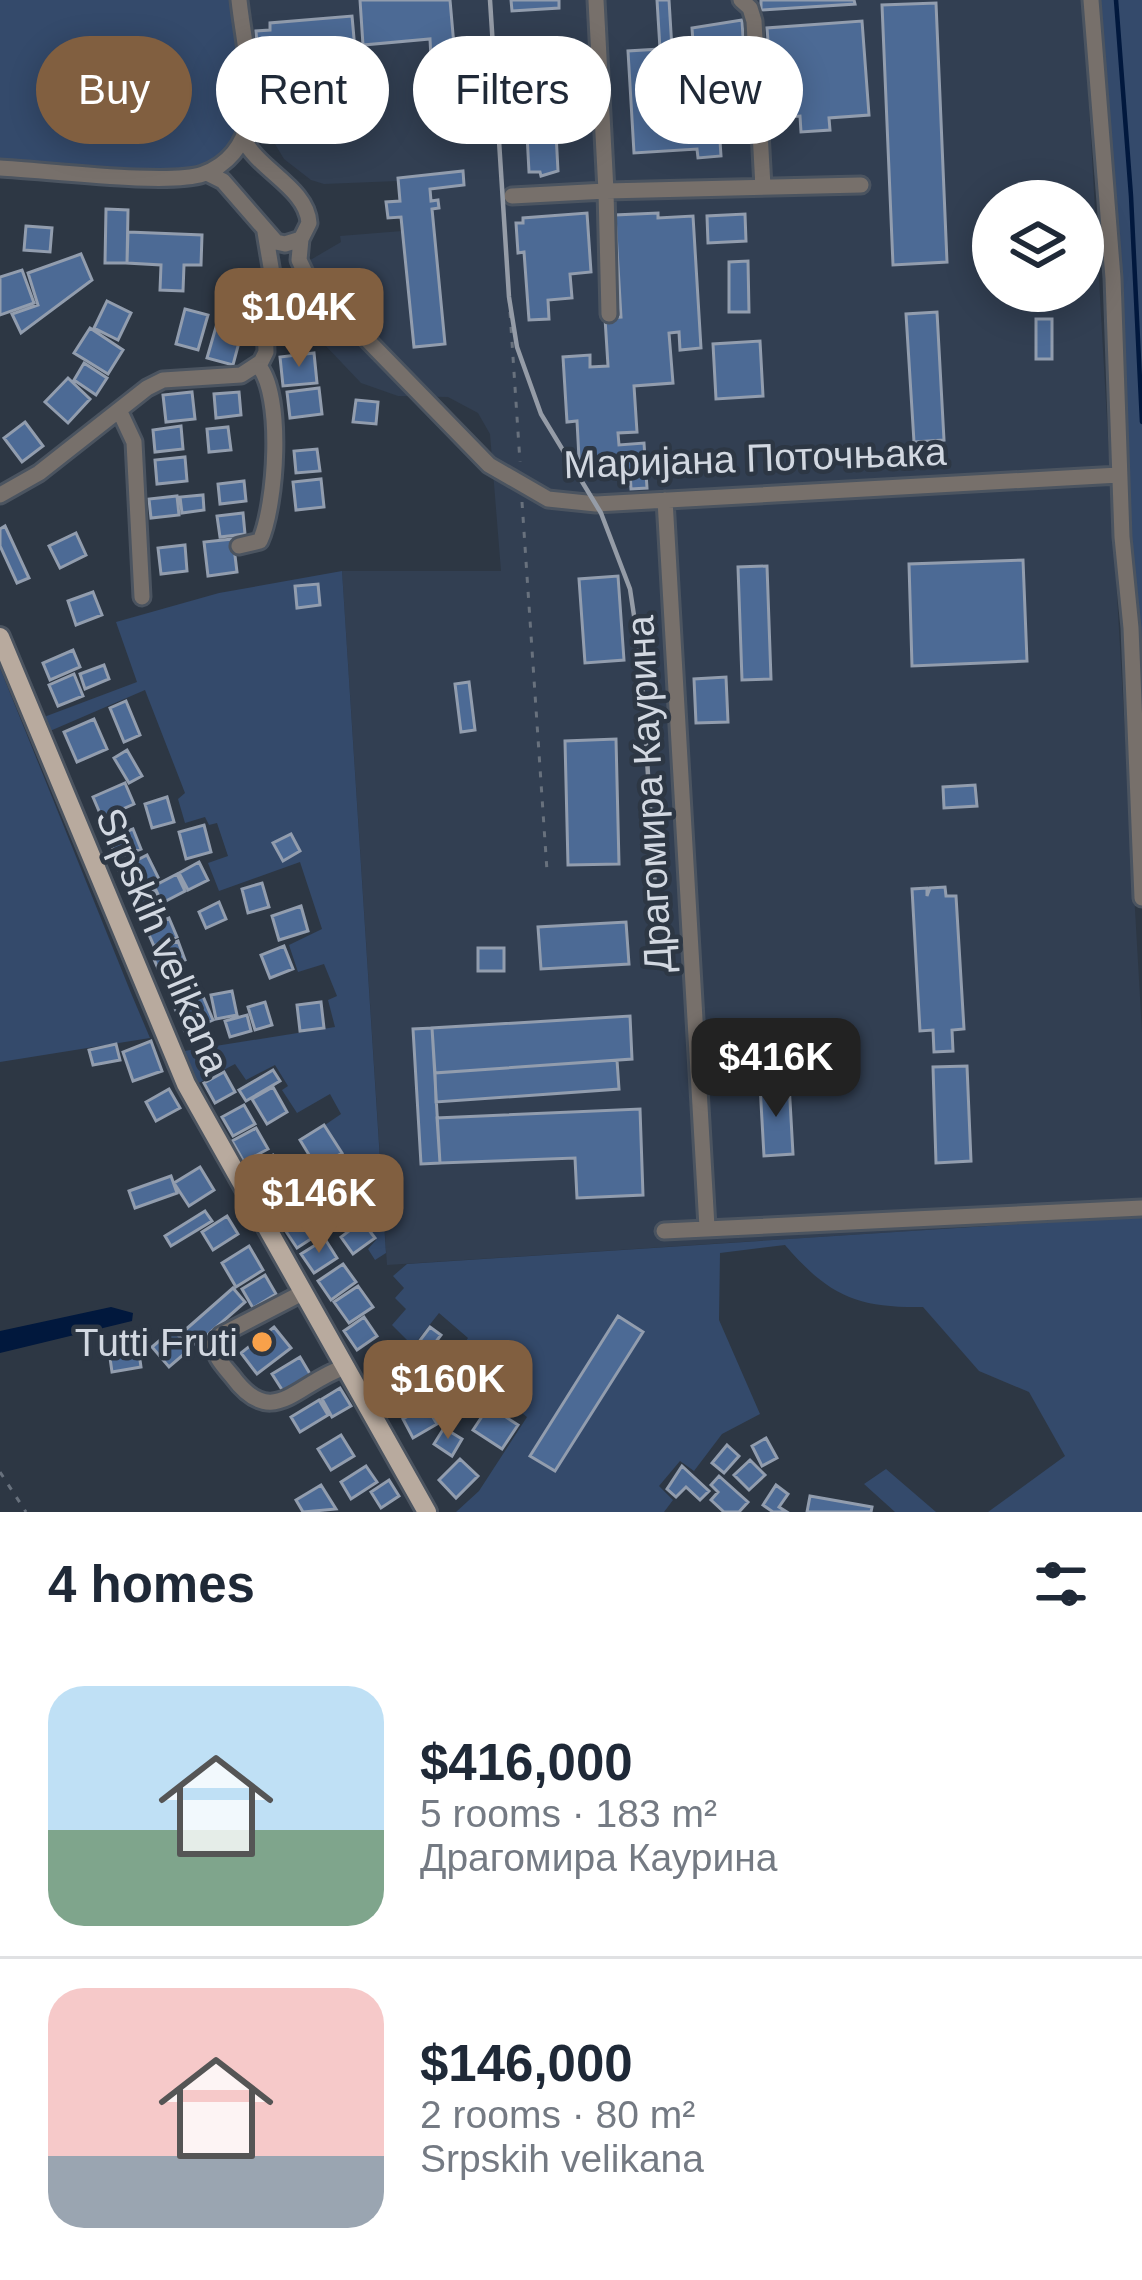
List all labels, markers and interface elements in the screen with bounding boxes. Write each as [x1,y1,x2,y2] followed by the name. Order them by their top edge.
[36,36,192,144] chip: Buy
[216,36,389,144] chip: Rent
[413,36,611,144] chip: Filters
[635,36,803,144] chip: New
[972,180,1104,312] map controls
[972,180,1104,312] button: layers
[215,268,383,370] pin: $104K
[242,285,356,328] text: $104K
[563,430,947,486] street label: Маријана Поточњака
[618,614,680,974] street label: Драгомира Каурина
[88,802,238,1080] street label: Srpskih velikana
[692,1018,860,1120] pin: $416K
[719,1035,833,1078] text: $416K
[235,1154,403,1256] pin: $146K
[262,1171,376,1214] text: $146K
[75,1321,238,1364] place label: Tutti Fruti
[249,1329,275,1355] marker: Tutti Fruti
[364,1340,532,1442] pin: $160K
[391,1357,505,1400] text: $160K
[1028,1551,1094,1617] icon: filters
[48,1556,255,1613] text: 4 homes
[144,1734,288,1878] icon: home
[420,1734,633,1791] text: $416,000
[420,1792,717,1835] text: 5 rooms · 183 m²
[420,1836,777,1879] text: Драгомира Каурина
[420,2035,633,2092] text: $146,000
[144,2036,288,2180] icon: home
[420,2093,695,2136] text: 2 rooms · 80 m²
[420,2137,704,2180] text: Srpskih velikana

